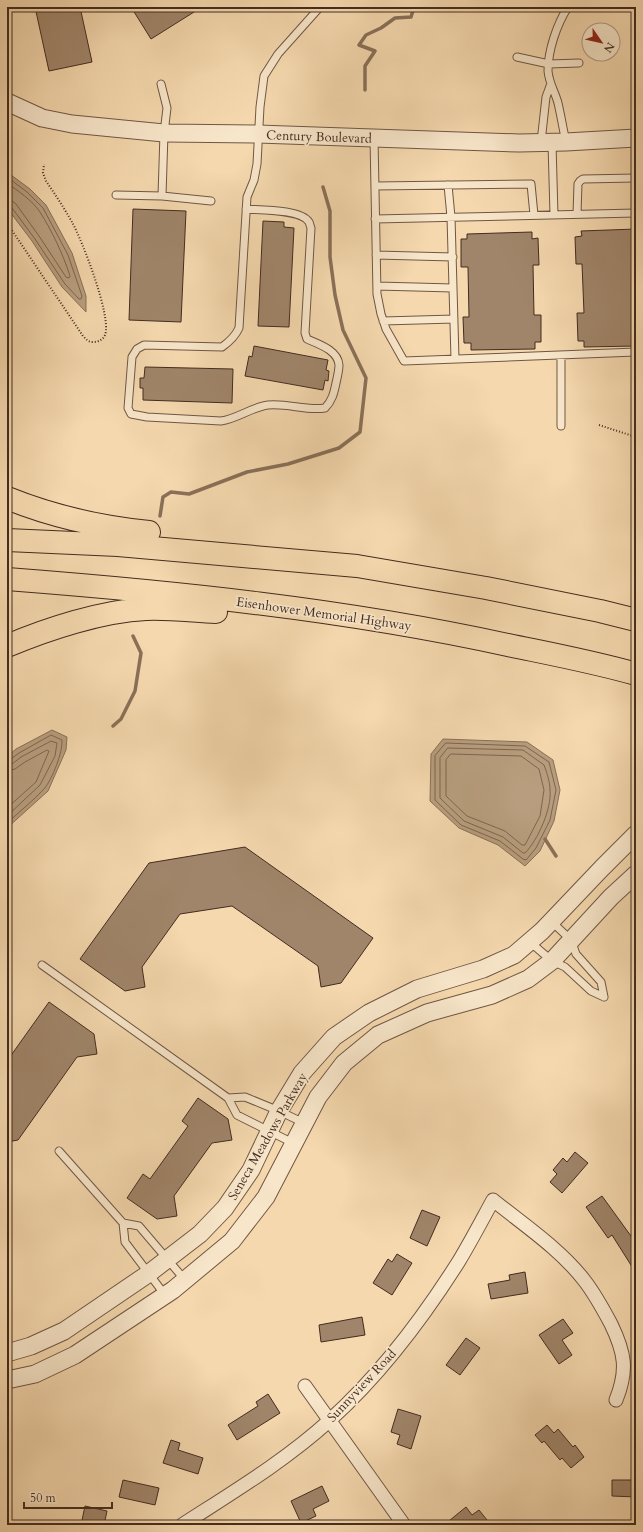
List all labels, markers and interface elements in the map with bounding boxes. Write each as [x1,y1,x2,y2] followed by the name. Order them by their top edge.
[581,22,621,62] north arrow
[600,39,618,56] text: N
[266,126,372,148] street label: Century Boulevard
[235,593,413,635] street label: Eisenhower Memorial Highway
[224,1069,312,1204] street label: Seneca Meadows Parkway
[323,1345,400,1426] street label: Sunnyview Road
[24,1484,112,1510] scale bar
[30,1490,57,1506] text: 50 m

